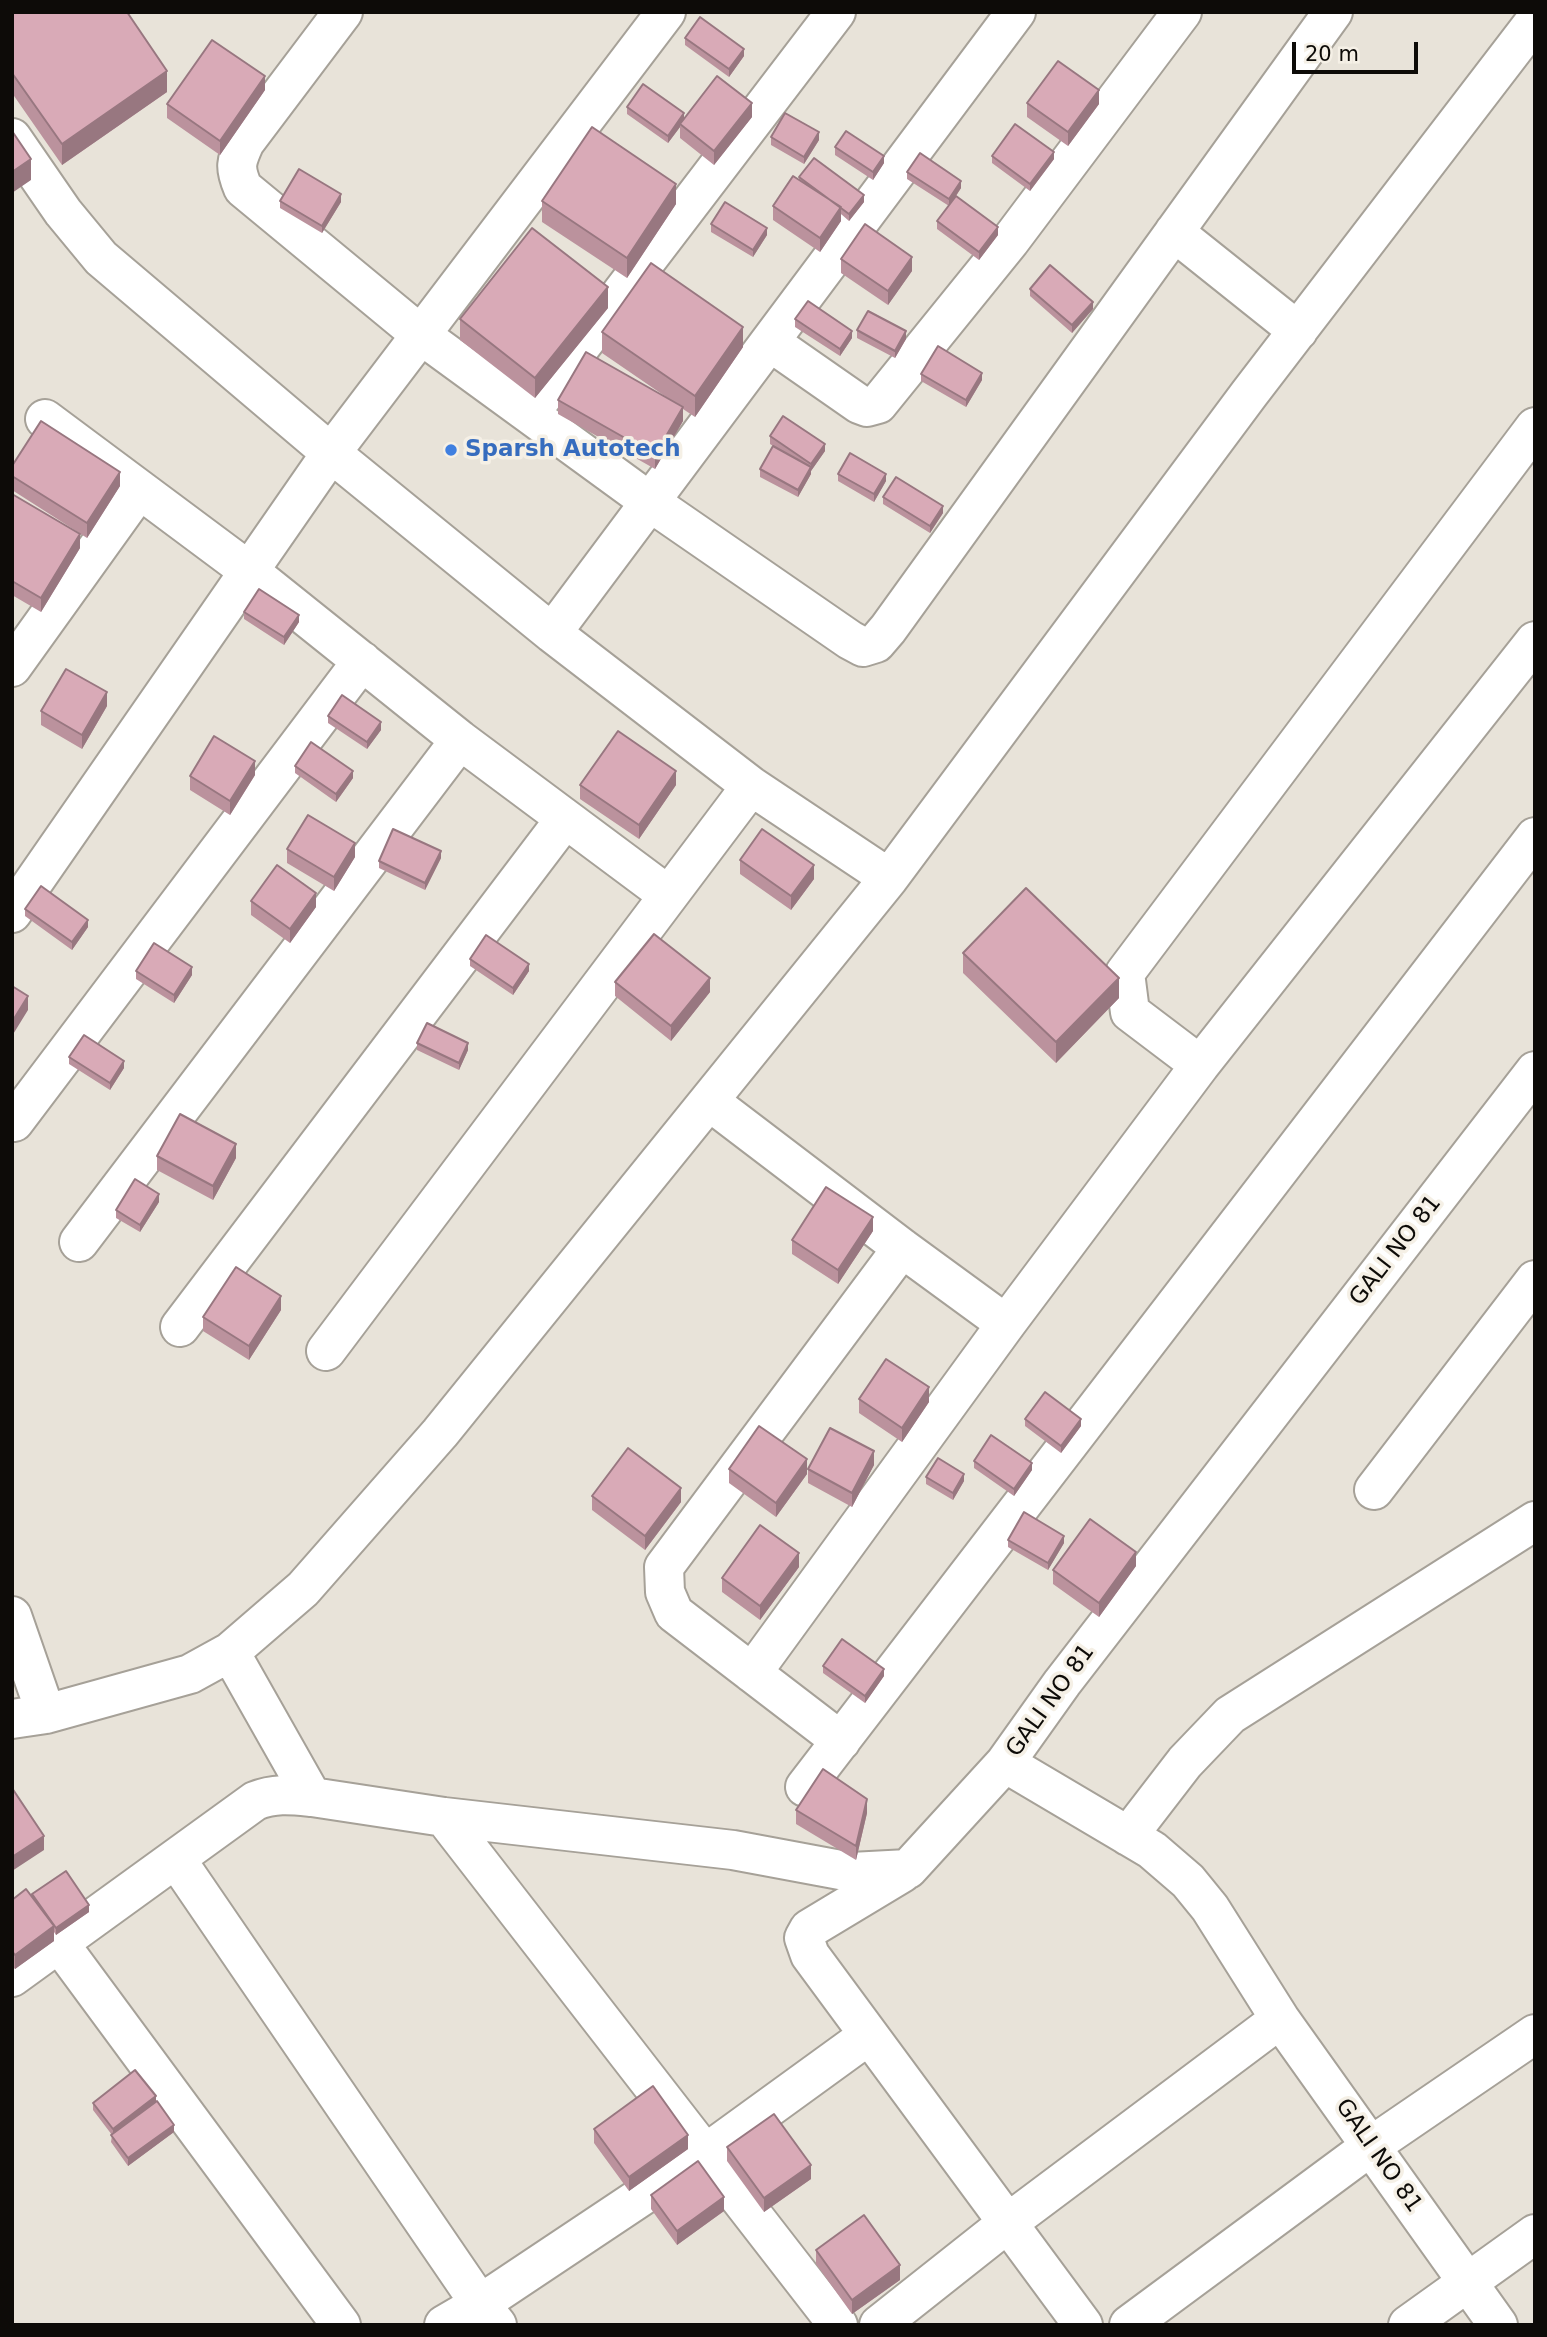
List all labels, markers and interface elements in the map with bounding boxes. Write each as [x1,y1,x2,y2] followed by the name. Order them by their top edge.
[1295,28,1421,72] scale bar
[1305,42,1359,66] text: 20 m
[465,436,681,464] place label: Sparsh Autotech
[443,442,459,458] marker: Sparsh Autotech
[1344,1190,1448,1312] street label: GALI NO 81
[1001,1639,1101,1763] street label: GALI NO 81
[1329,2094,1427,2218] street label: GALI NO 81

